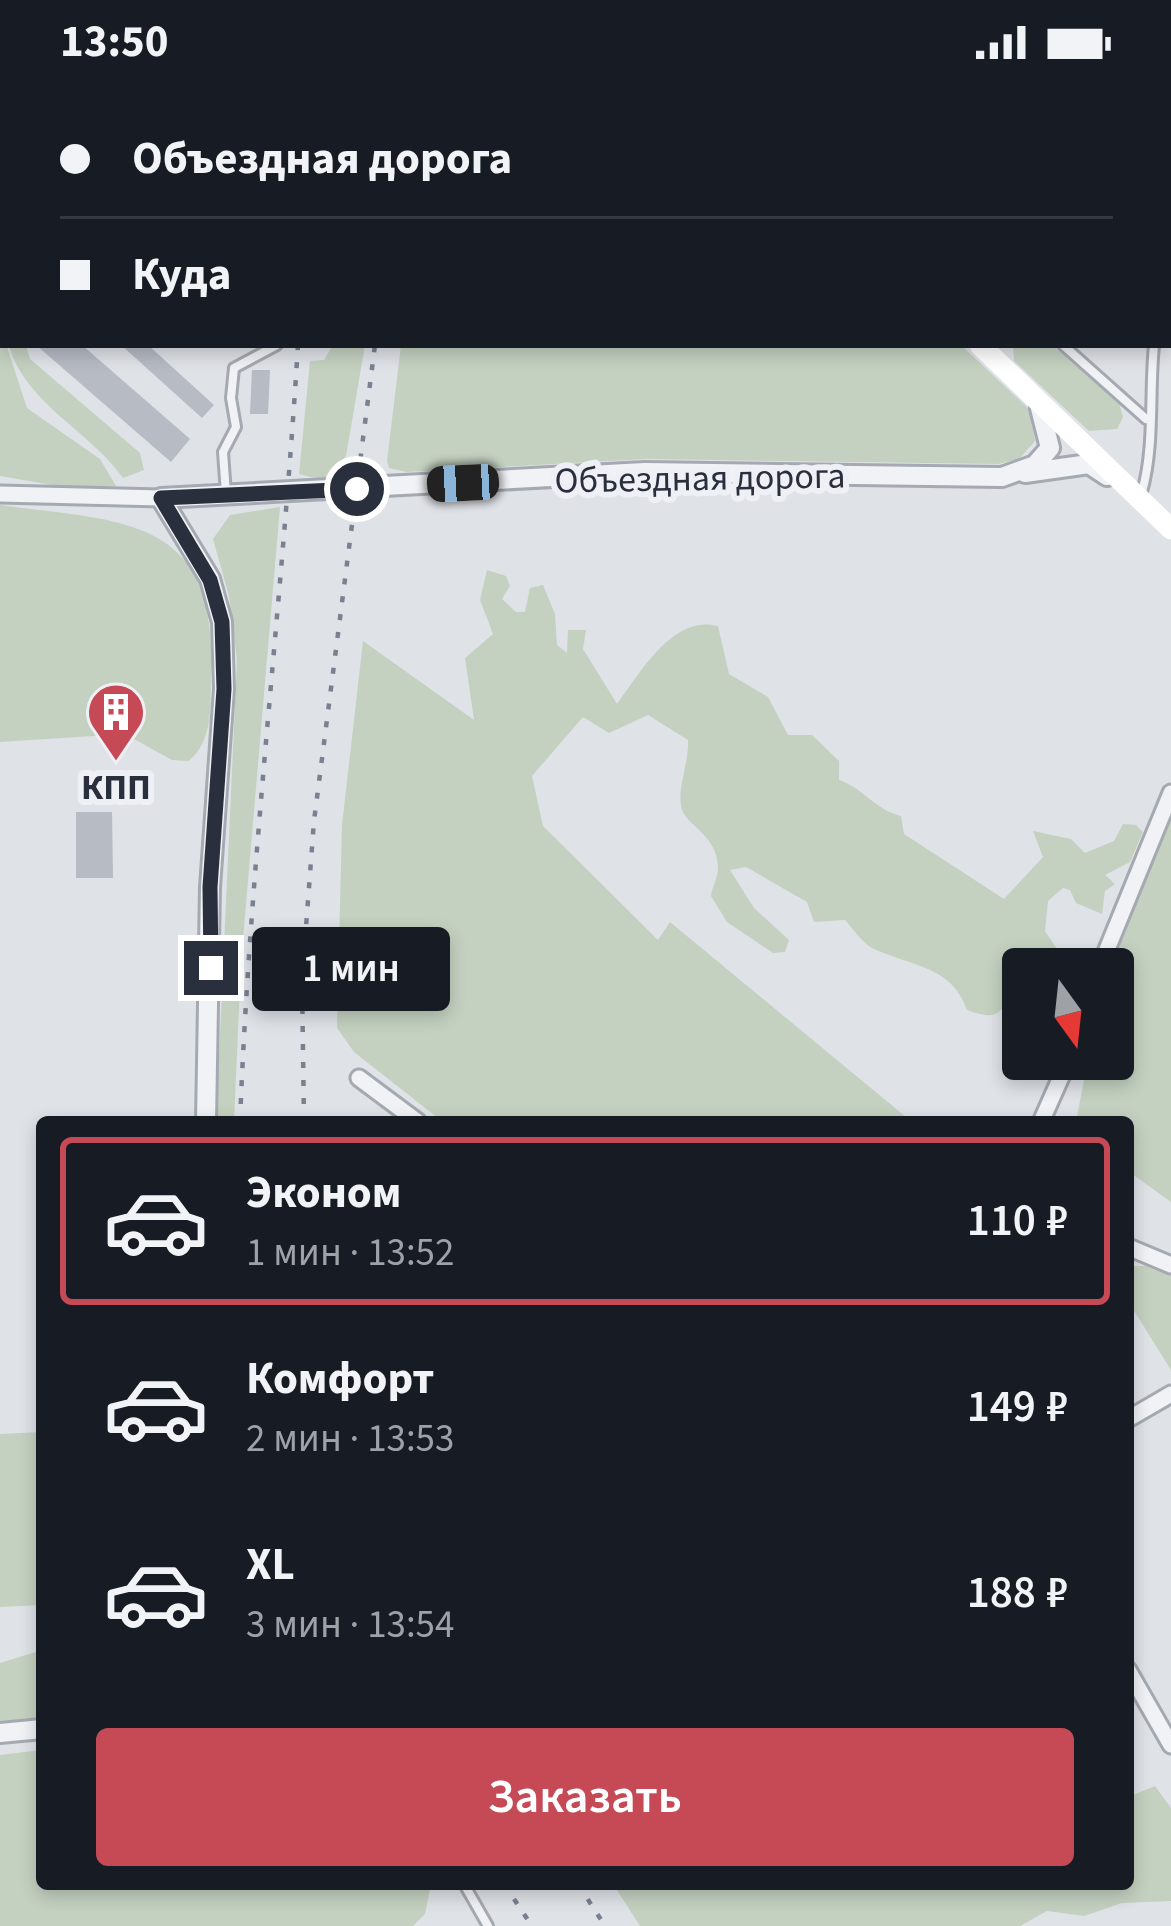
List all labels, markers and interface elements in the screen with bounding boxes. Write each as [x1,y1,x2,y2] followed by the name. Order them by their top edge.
[60,10,169,74] text: 13:50
[132,127,512,191] text: Объездная дорога
[132,243,232,307] text: Куда
[554,450,846,507] street label: Объездная дорога
[330,462,384,516] route start
[426,463,500,503] car
[85,681,147,763] building icon: КПП
[81,762,151,813] place label: КПП
[253,926,451,1010] callout: 1 мин
[184,941,238,995] route end
[302,941,400,997] text: 1 мин
[1002,948,1134,1080] north arrow
[1002,948,1134,1080] map controls
[246,1161,402,1225] text: Эконом
[102,1167,210,1275] icon: car
[967,1189,1068,1253] text: 110 ₽
[246,1225,454,1281] text: 1 мин · 13:52
[246,1347,434,1411] text: Комфорт
[102,1353,210,1461] icon: car
[967,1375,1068,1439] text: 149 ₽
[246,1411,454,1467] text: 2 мин · 13:53
[246,1533,295,1597] text: XL
[102,1539,210,1647] icon: car
[967,1561,1068,1625] text: 188 ₽
[246,1597,454,1653] text: 3 мин · 13:54
[96,1728,1074,1866] button: Заказать

